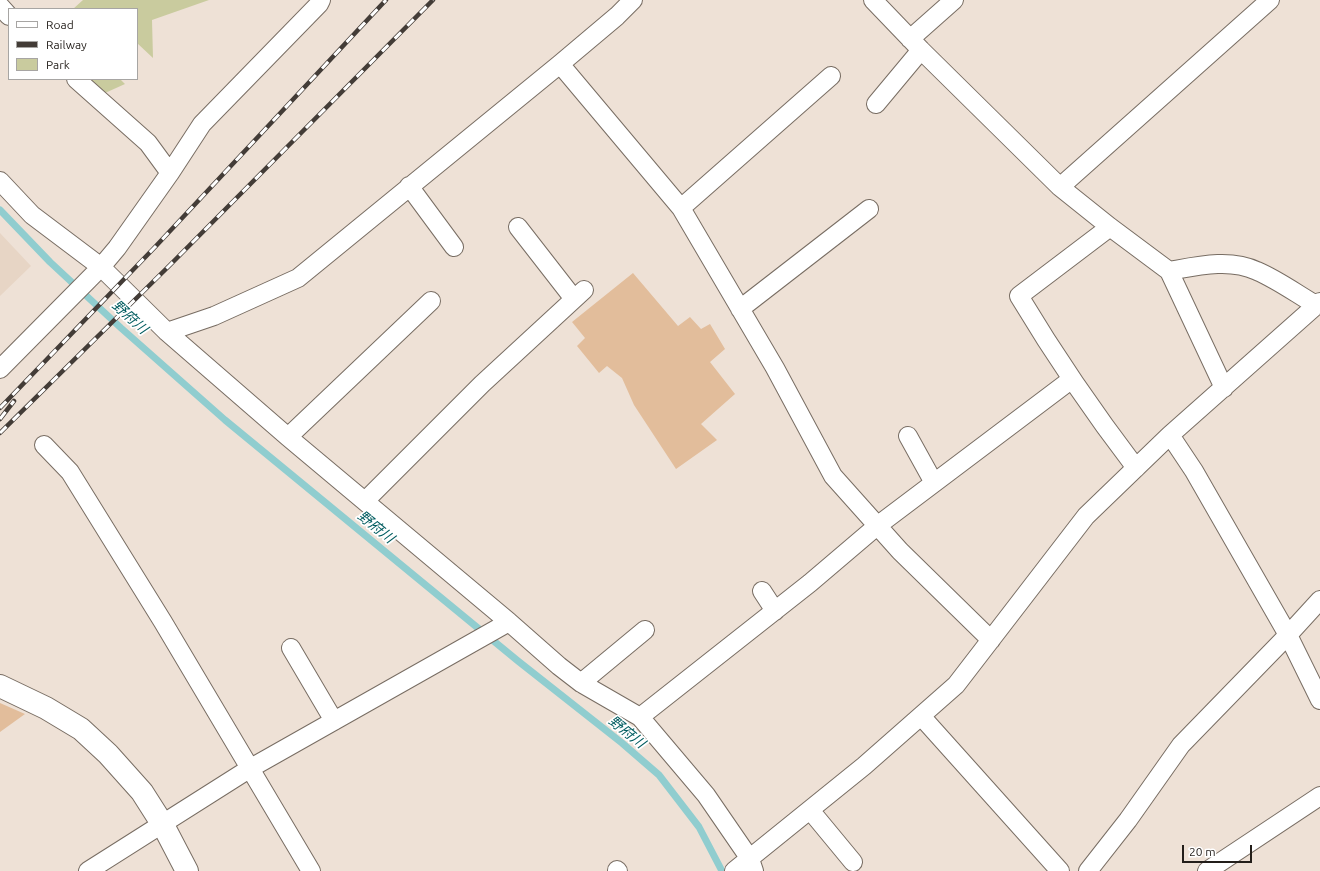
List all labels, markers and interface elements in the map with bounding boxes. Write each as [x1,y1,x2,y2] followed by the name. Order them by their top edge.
[8,8,138,80] legend
[46,18,74,31] text: Road
[46,38,87,51] text: Railway
[46,58,70,71] text: Park
[109,297,151,337] water label: 野府川
[354,507,398,547] water label: 野府川
[605,712,649,752] water label: 野府川
[1184,837,1254,863] scale bar
[1189,845,1216,858] text: 20 m

